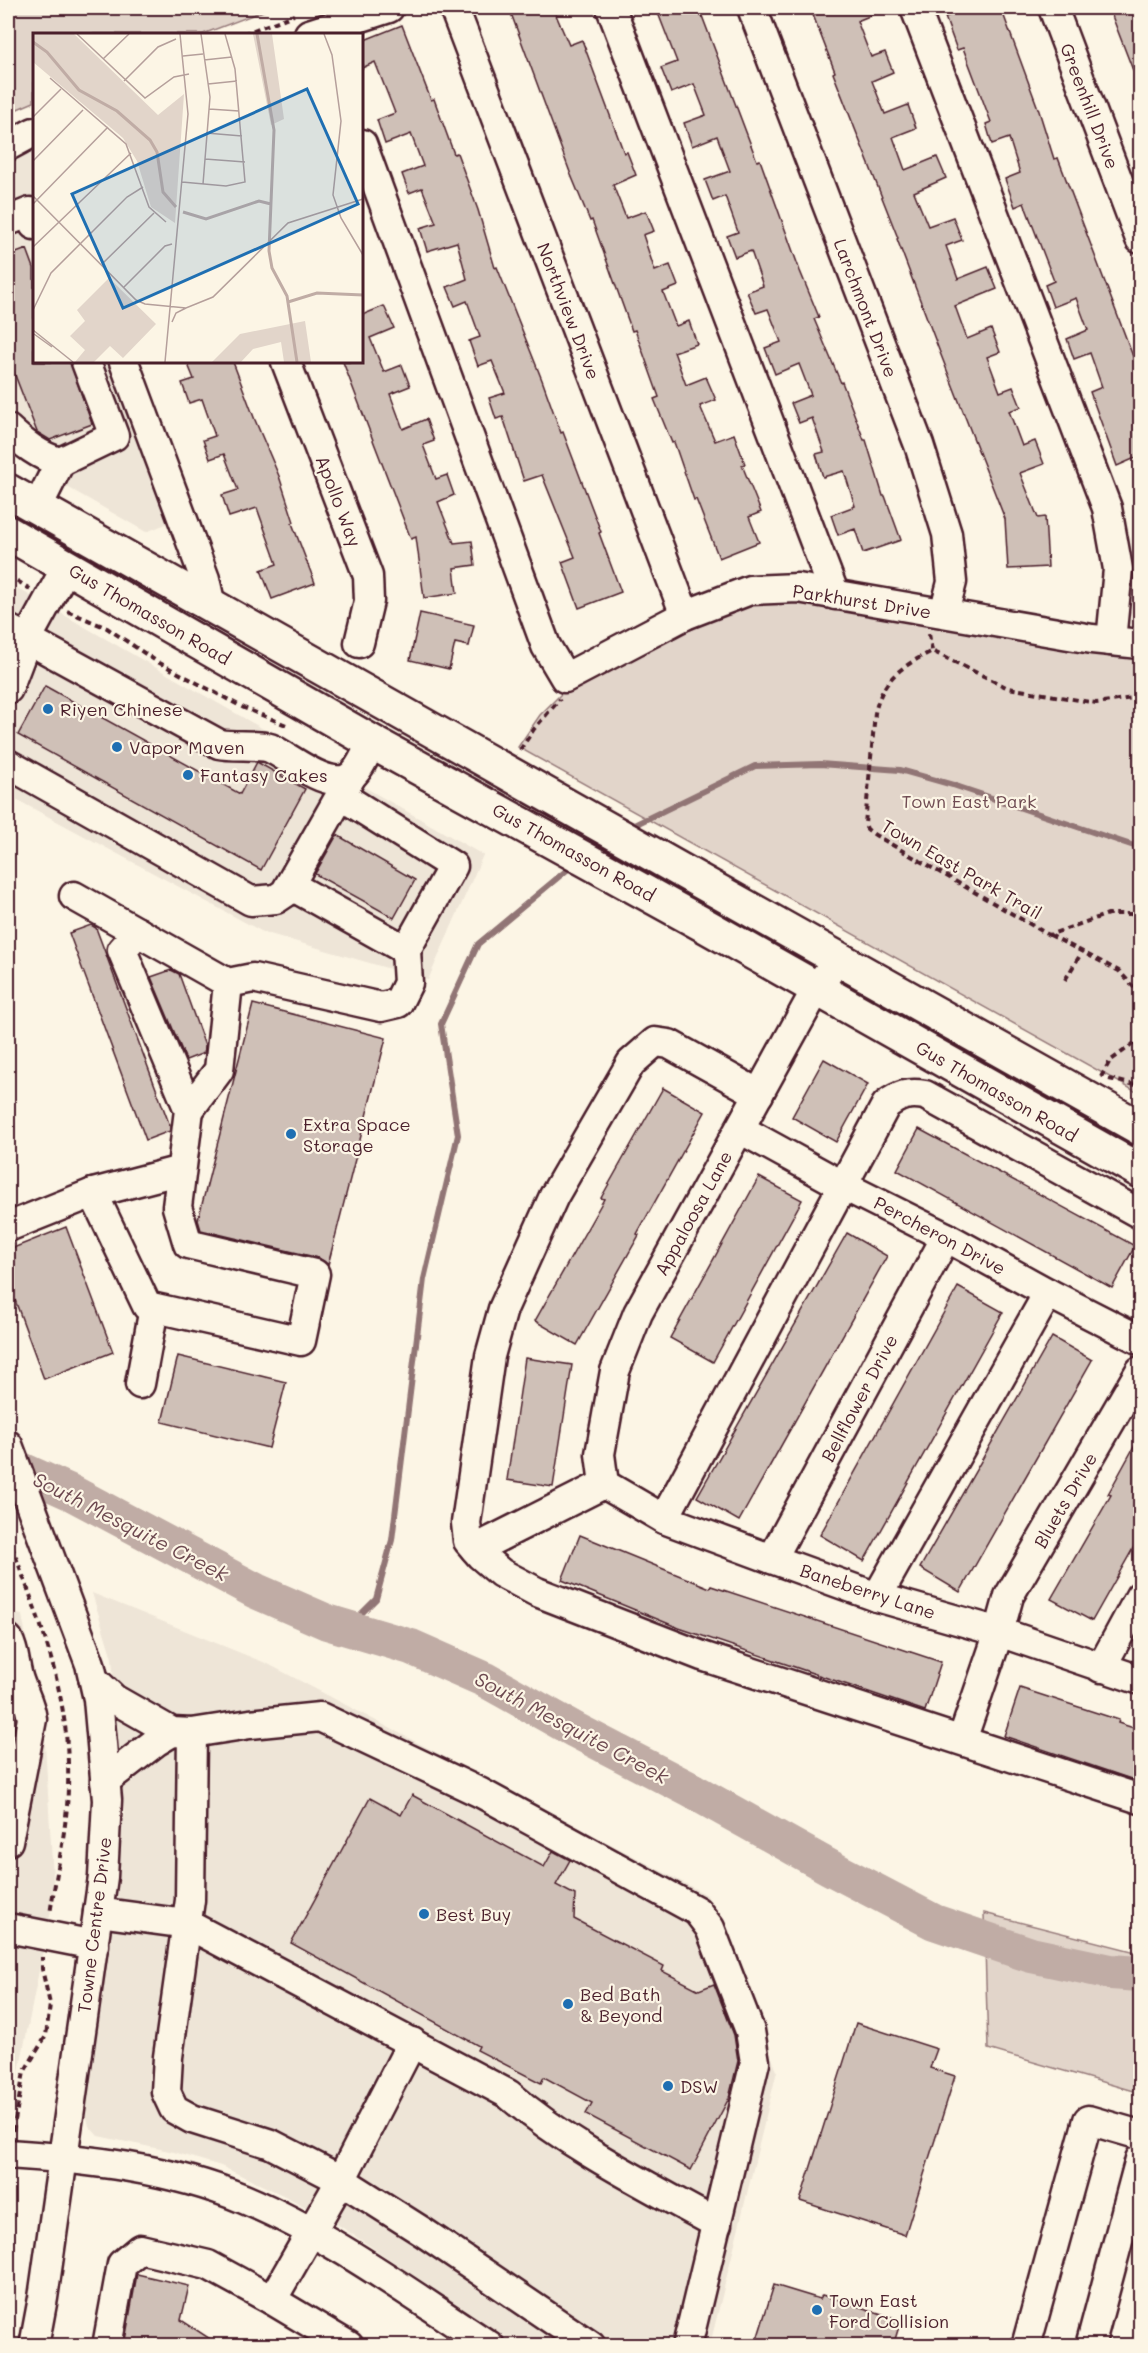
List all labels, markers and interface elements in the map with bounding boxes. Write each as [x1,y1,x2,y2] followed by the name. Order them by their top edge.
[33,33,363,363] inset map
[1055,40,1125,172] street label: Greenhill Drive
[829,235,903,381] street label: Larchmont Drive
[532,239,606,383] street label: Northview Drive
[311,452,367,550] street label: Apollo Way
[65,558,235,670] street label: Gus Thomasson Road
[791,578,933,624] street label: Parkhurst Drive
[60,697,183,721] place label: Riyen Chinese
[41,702,55,716] marker: Riyen Chinese
[129,735,245,759] place label: Vapor Maven
[110,740,124,754] marker: Vapor Maven
[200,763,328,787] place label: Fantasy Cakes
[181,768,195,782] marker: Fantasy Cakes
[901,789,1037,813] park label: Town East Park
[488,797,660,907] street label: Gus Thomasson Road
[878,813,1046,925] street label: Town East Park Trail
[912,1035,1082,1147] street label: Gus Thomasson Road
[303,1112,411,1157] place label: Extra Space Storage
[284,1127,298,1141] marker: Extra Space Storage
[649,1146,737,1280] street label: Appaloosa Lane
[870,1190,1010,1280] street label: Percheron Drive
[815,1330,903,1466] street label: Bellflower Drive
[1028,1448,1102,1552] street label: Bluets Drive
[29,1465,233,1587] water label: South Mesquite Creek
[797,1558,939,1624] street label: Baneberry Lane
[471,1665,674,1789] water label: South Mesquite Creek
[71,1836,117,2014] street label: Towne Centre Drive
[436,1902,511,1926] place label: Best Buy
[417,1907,431,1921] marker: Best Buy
[580,1982,663,2027] place label: Bed Bath & Beyond
[561,1997,575,2011] marker: Bed Bath & Beyond
[680,2074,718,2098] place label: DSW
[661,2079,675,2093] marker: DSW
[829,2288,949,2333] place label: Town East Ford Collision
[810,2303,824,2317] marker: Town East Ford Collision

